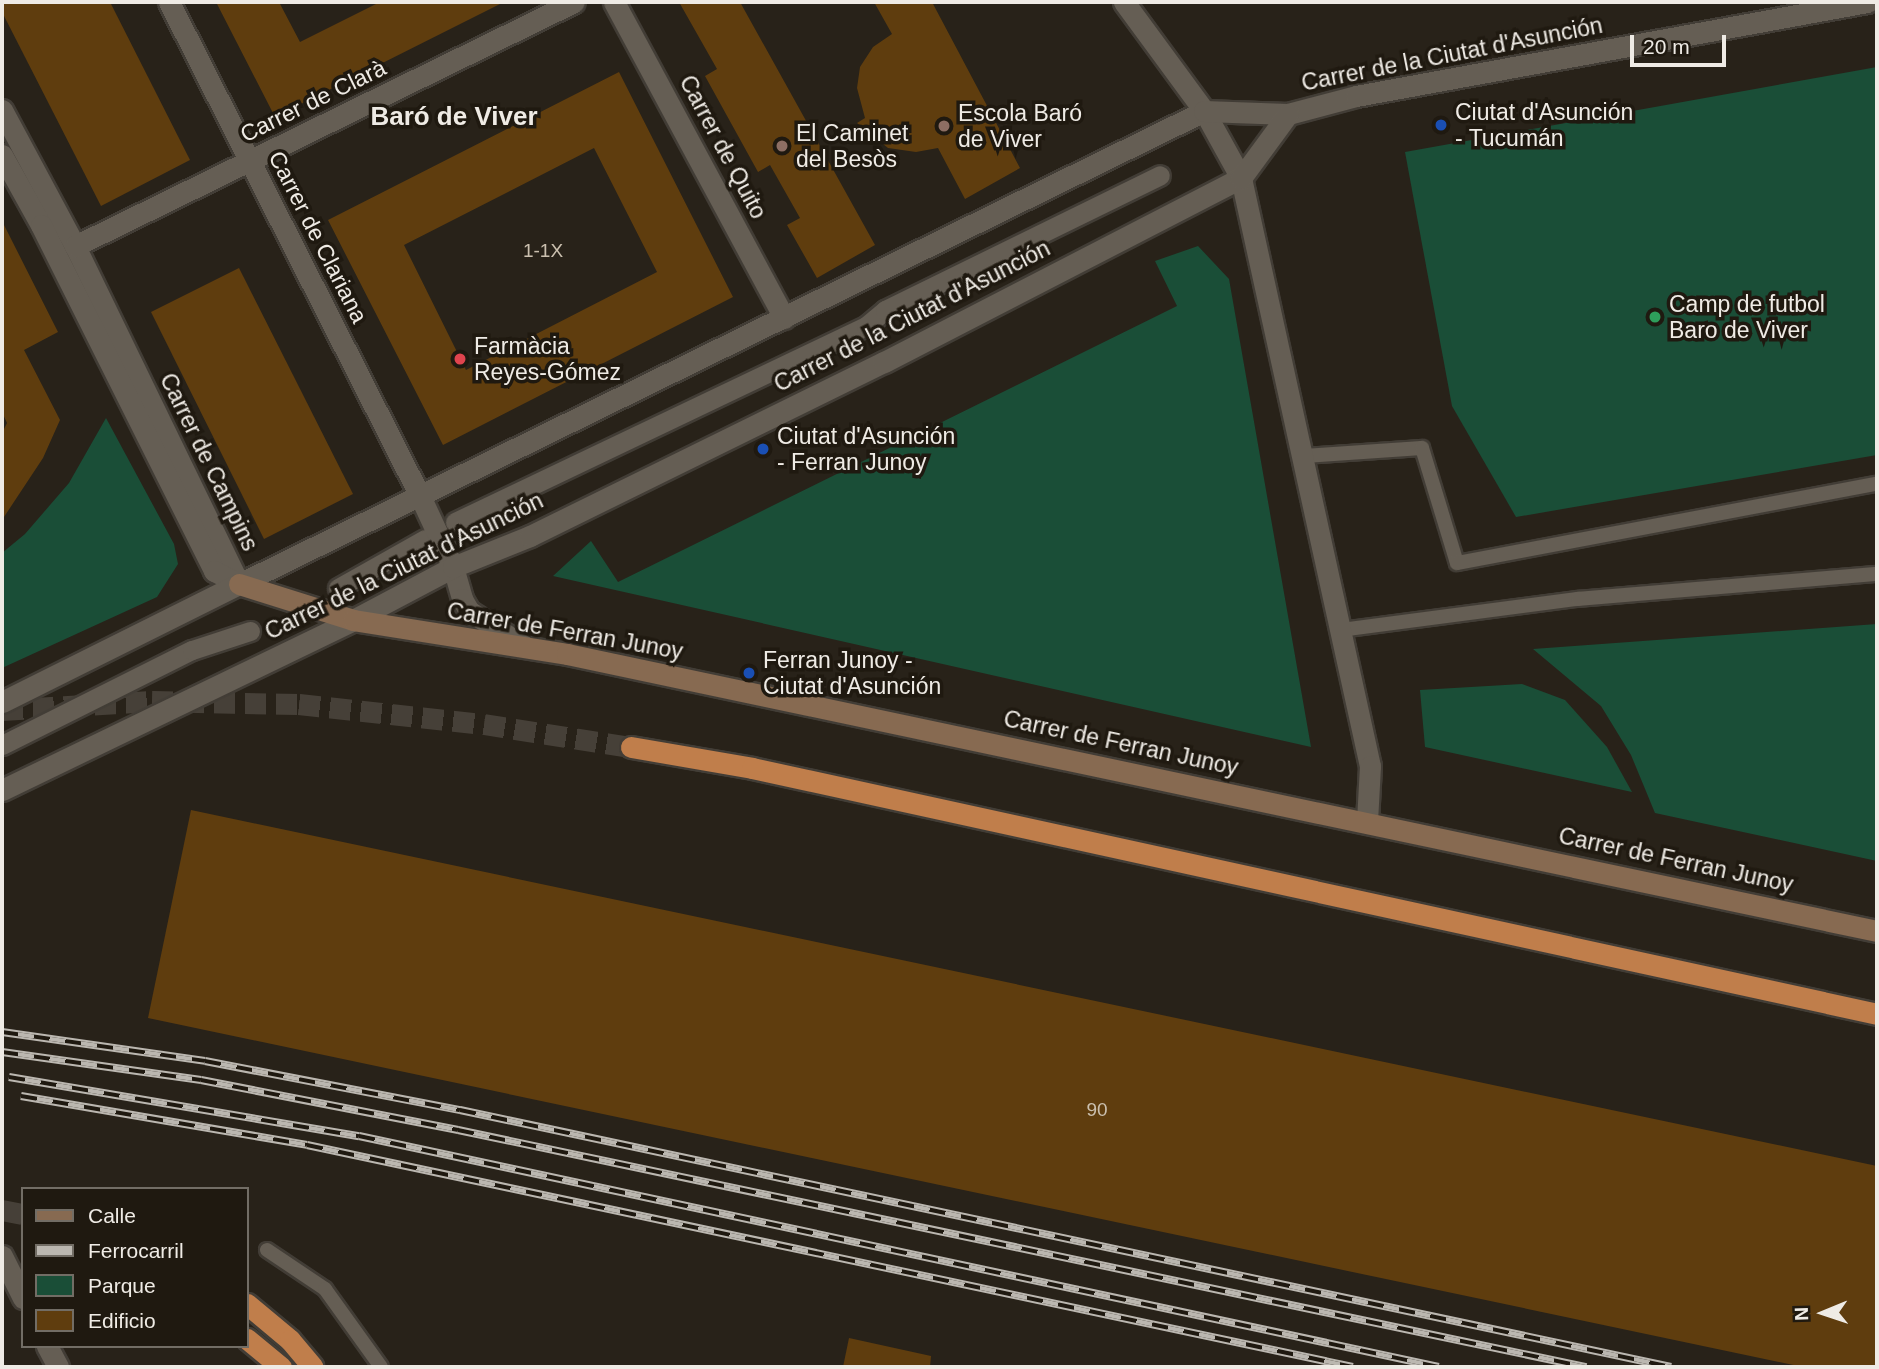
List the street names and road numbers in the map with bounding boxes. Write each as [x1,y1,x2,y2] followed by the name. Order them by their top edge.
[1299,11,1605,97] street label: Carrer de la Ciutat d'Asunción
[236,54,390,148] street label: Carrer de Clarà
[674,71,772,223] street label: Carrer de Quito
[263,146,373,328] street label: Carrer de Clariana
[769,234,1055,398] street label: Carrer de la Ciutat d'Asunción
[154,369,264,555] street label: Carrer de Campins
[260,487,548,645] street label: Carrer de la Ciutat d'Asunción
[445,597,685,665] street label: Carrer de Ferran Junoy
[1001,705,1241,781] street label: Carrer de Ferran Junoy
[1556,822,1796,898] street label: Carrer de Ferran Junoy

